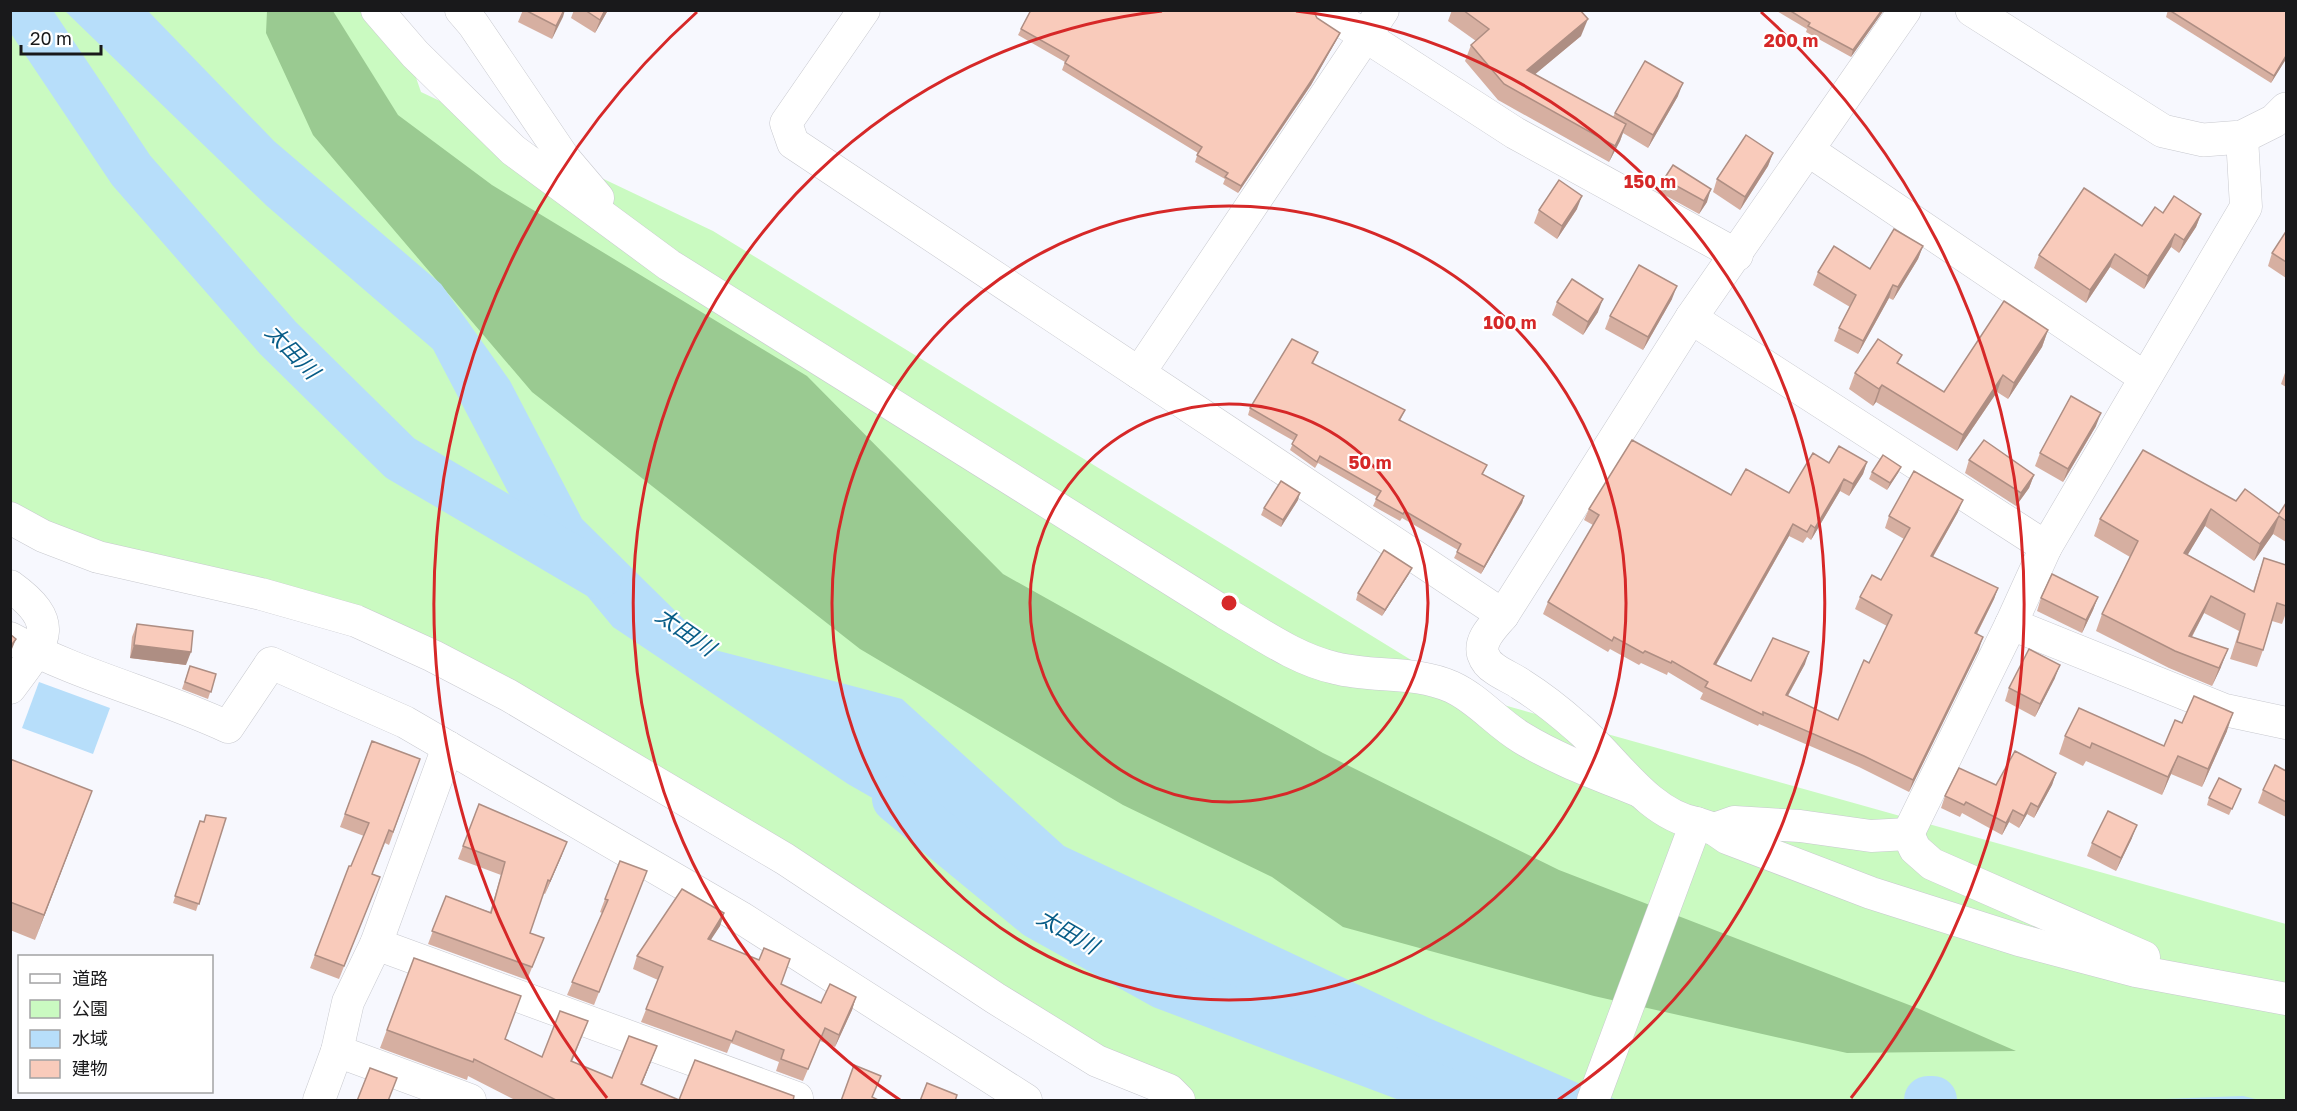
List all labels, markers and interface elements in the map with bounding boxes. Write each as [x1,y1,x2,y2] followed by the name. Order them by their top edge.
[21,18,100,56] scale bar
[30,27,72,49] text: 20 m
[1764,29,1818,51] text: 200 m
[1624,170,1676,192] text: 150 m
[1484,311,1536,333] text: 100 m
[260,318,327,386] water label: 太田川
[1349,451,1391,473] text: 50 m
[1219,593,1239,613] centre of rings
[651,601,722,662] water label: 太田川
[1033,903,1105,960] water label: 太田川
[18,955,213,1093] legend
[72,967,108,989] text: 道路
[72,997,108,1019] text: 公園
[72,1027,108,1049] text: 水域
[72,1057,108,1079] text: 建物

